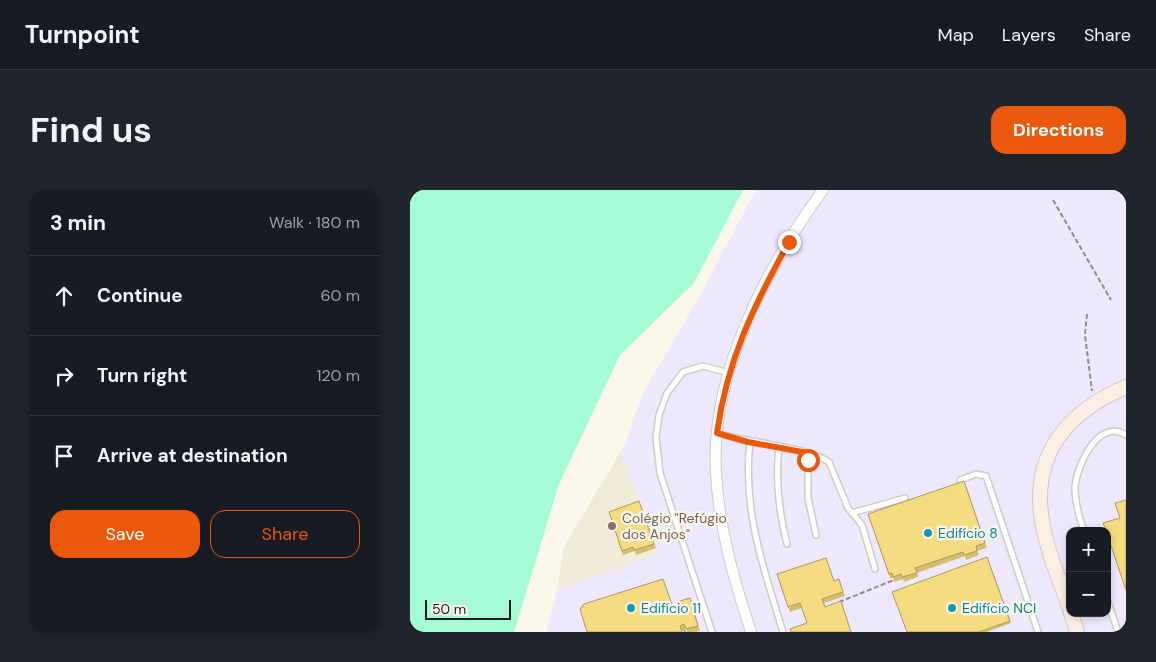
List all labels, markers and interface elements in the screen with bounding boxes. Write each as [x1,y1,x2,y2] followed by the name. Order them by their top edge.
[25,19,140,50] text: Turnpoint
[938,23,974,47] text: Map
[1002,23,1056,47] text: Layers
[1084,23,1131,47] text: Share
[991,106,1126,154] button: Directions
[30,107,152,153] text: Find us
[50,209,106,237] text: 3 min
[269,212,360,233] text: Walk · 180 m
[778,231,801,254] route end
[50,282,78,310] icon: ahead
[97,283,183,308] text: Continue
[320,285,360,306] text: 60 m
[50,362,78,390] icon: right
[97,363,187,388] text: Turn right
[316,365,360,386] text: 120 m
[50,442,78,470] icon: arrive
[97,443,288,468] text: Arrive at destination
[797,449,820,472] route start
[622,509,727,543] place label: Colégio "Refúgio dos Anjos"
[50,510,200,558] button: Save
[210,510,360,558] button: Share
[606,520,618,532] marker: Colégio "Refúgio dos Anjos"
[938,524,998,542] place label: Edifício 8
[922,527,934,539] marker: Edifício 8
[1066,527,1111,617] map controls
[1066,527,1111,572] button: +
[1066,572,1111,617] button: −
[425,597,511,620] scale bar
[641,599,701,617] place label: Edifício 11
[962,599,1036,617] place label: Edifício NCI
[432,600,466,618] text: 50 m
[625,602,637,614] marker: Edifício 11
[946,602,958,614] marker: Edifício NCI

